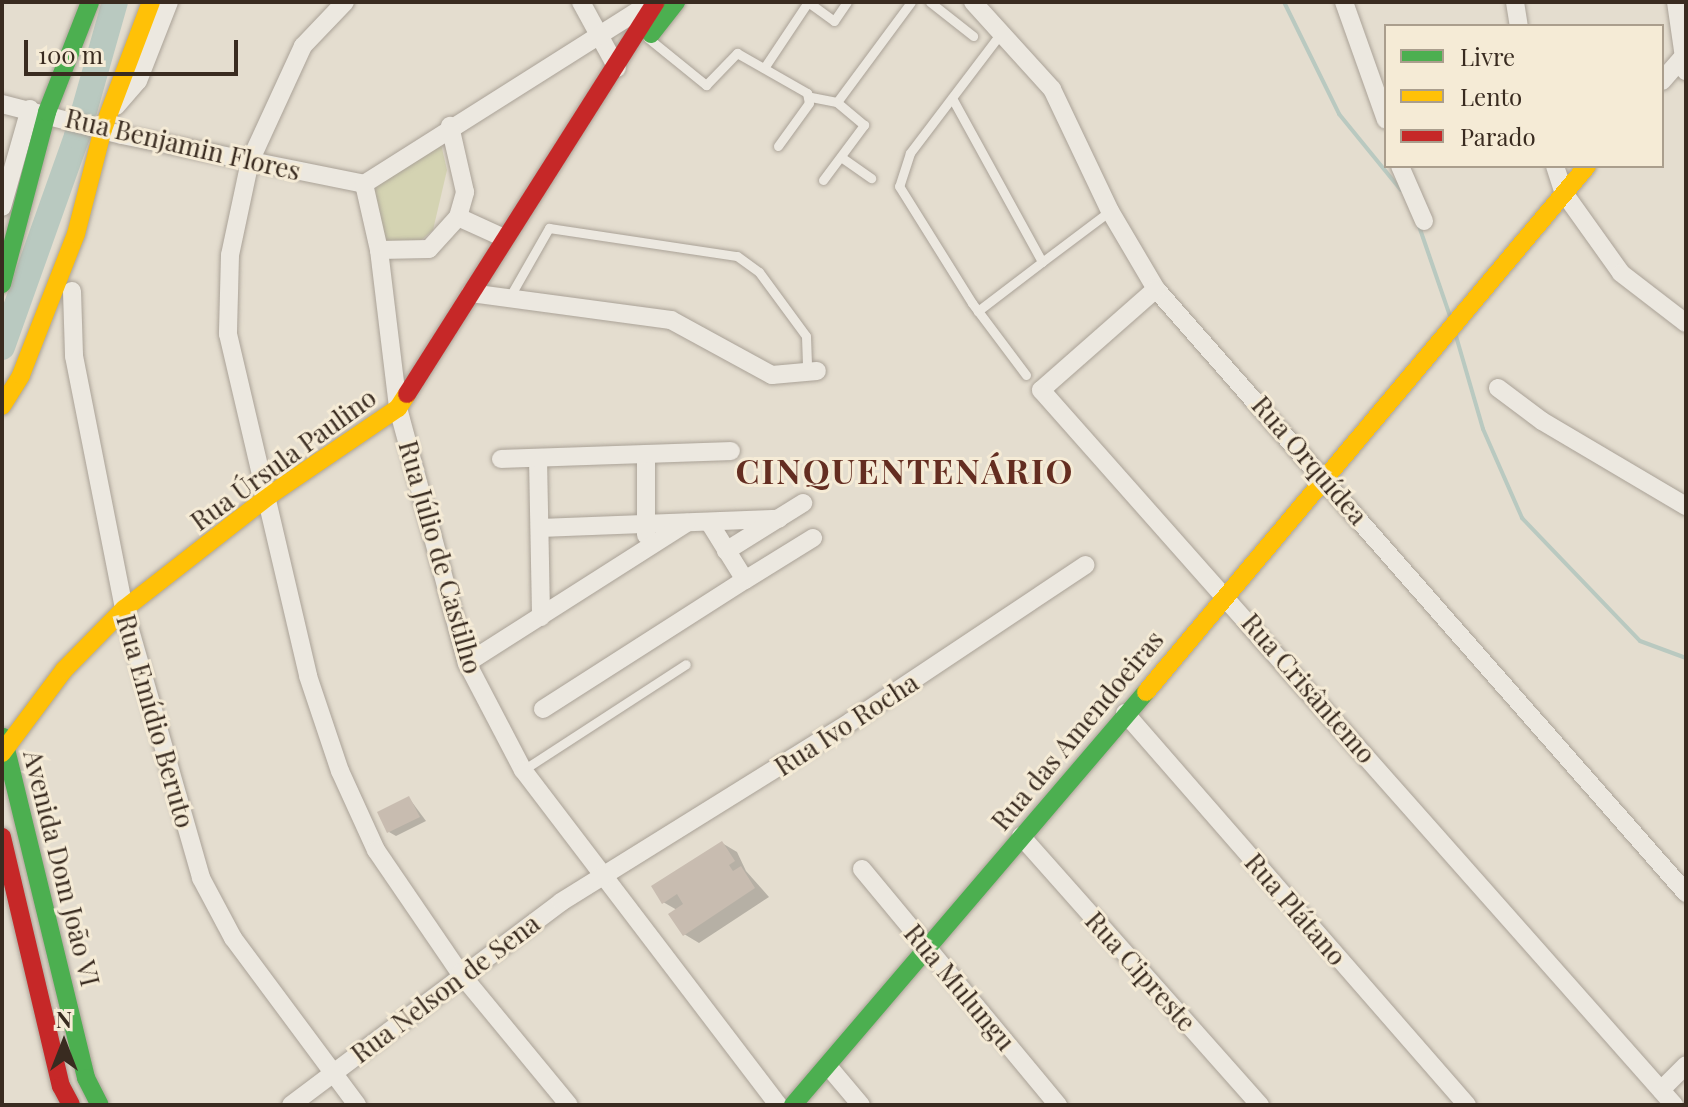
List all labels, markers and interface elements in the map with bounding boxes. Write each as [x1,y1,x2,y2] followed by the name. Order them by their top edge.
[28,24,242,74] scale bar
[1384,24,1664,168] legend
[38,38,103,70] text: 100 m
[1460,40,1515,72] text: Livre
[1460,80,1522,112] text: Lento
[62,102,304,186] street label: Rua Benjamin Flores
[1460,120,1536,152] text: Parado
[184,381,382,537] street label: Rua Úrsula Paulino
[1246,389,1374,531] street label: Rua Orquídea
[393,437,489,677] street label: Rua Júlio de Castilho
[736,451,1074,491] district label: CINQUENTENÁRIO
[1235,607,1383,769] street label: Rua Crisântemo
[111,611,201,831] street label: Rua Emídio Beruto
[984,623,1170,837] street label: Rua das Amendoeiras
[768,666,924,782] street label: Rua Ivo Rocha
[17,746,107,990] street label: Avenida Dom João VI
[1239,846,1353,972] street label: Rua Plátano
[1079,905,1203,1037] street label: Rua Cipreste
[345,907,545,1069] street label: Rua Nelson de Sena
[898,917,1022,1057] street label: Rua Mulungu
[24,1003,104,1083] north arrow
[56,1004,72,1034] text: N

